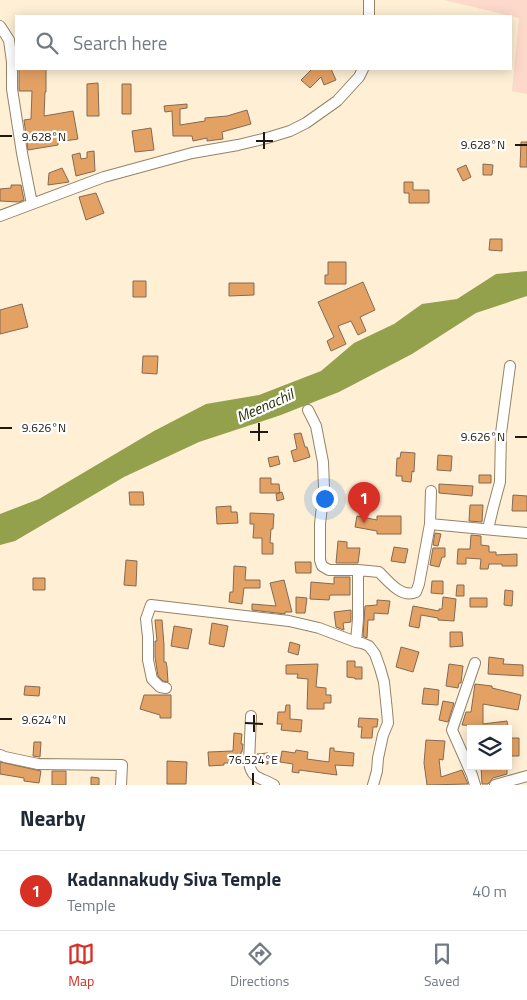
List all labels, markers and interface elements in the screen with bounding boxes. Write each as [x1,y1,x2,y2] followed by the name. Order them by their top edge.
[15,15,512,70] search box
[73,28,167,57] text: Search here
[33,29,61,57] icon: search
[22,127,66,146] text: 9.628°N
[461,135,505,154] text: 9.628°N
[233,382,299,428] water label: Meenachil
[22,418,66,437] text: 9.626°N
[461,427,505,446] text: 9.626°N
[348,482,380,523] pin: 1
[312,486,338,512] your location
[22,710,66,729] text: 9.624°N
[467,725,512,770] map controls
[467,725,512,770] button: layers
[228,750,278,769] text: 76.524°E
[20,802,85,834] text: Nearby
[67,864,281,893] text: Kadannakudy Siva Temple
[32,879,40,903] text: 1
[472,879,507,903] text: 40 m
[67,893,116,917] text: Temple
[67,940,95,991] tab: Map
[230,940,289,991] tab: Directions
[424,940,460,991] tab: Saved

